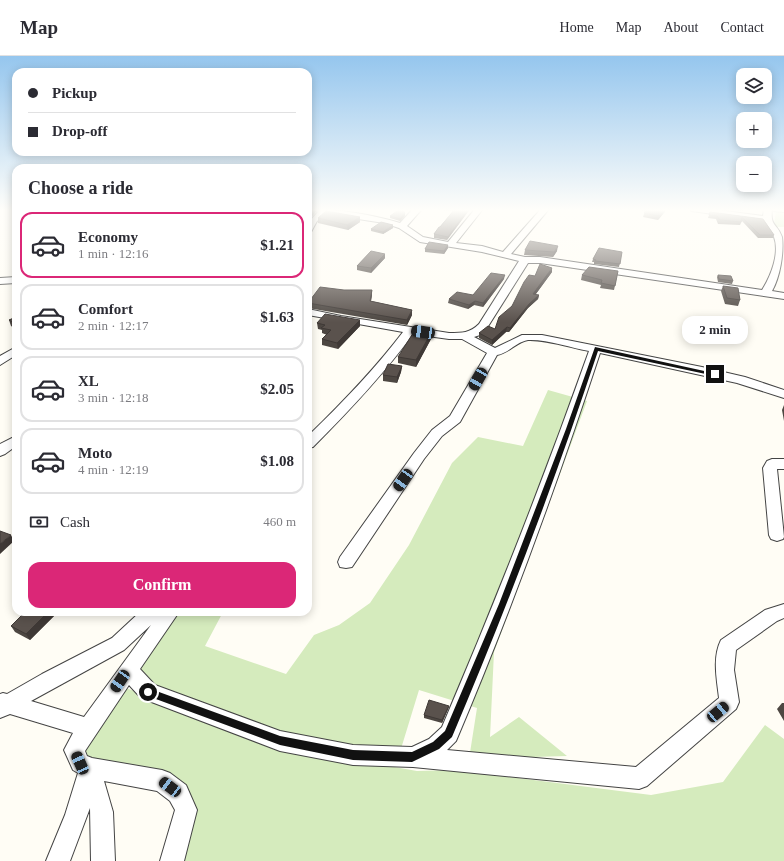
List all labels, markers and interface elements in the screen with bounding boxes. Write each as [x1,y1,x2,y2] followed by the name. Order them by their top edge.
[20,17,58,38] text: Map
[560,20,594,35] text: Home
[616,20,641,35] text: Map
[663,20,698,35] text: About
[720,20,764,35] text: Contact
[736,68,772,192] map controls
[736,68,772,104] button: layers
[52,85,97,101] text: Pickup
[736,112,772,148] button: +
[52,123,108,139] text: Drop-off
[736,156,772,192] button: −
[28,178,133,198] text: Choose a ride
[30,227,66,263] icon: car
[78,229,138,245] text: Economy
[260,237,294,253] text: $1.21
[78,246,148,261] text: 1 min · 12:16
[30,299,66,335] icon: car
[78,301,133,317] text: Comfort
[260,309,294,325] text: $1.63
[682,316,748,344] callout: 2 min
[78,318,148,333] text: 2 min · 12:17
[699,322,731,337] text: 2 min
[410,324,436,340] car
[706,365,724,383] route end
[467,366,489,392] car
[30,371,66,407] icon: car
[78,373,99,389] text: XL
[260,381,294,397] text: $2.05
[78,390,148,405] text: 3 min · 12:18
[30,443,66,479] icon: car
[78,445,112,461] text: Moto
[260,453,294,469] text: $1.08
[78,462,148,477] text: 4 min · 12:19
[391,467,415,493] car
[28,511,50,533] icon: cash
[60,514,90,530] text: Cash
[263,514,296,529] text: 460 m
[28,562,296,608] button: Confirm
[108,668,132,694] car
[139,683,157,701] route start
[705,700,731,724] car
[70,750,90,776] car
[157,775,183,799] car

